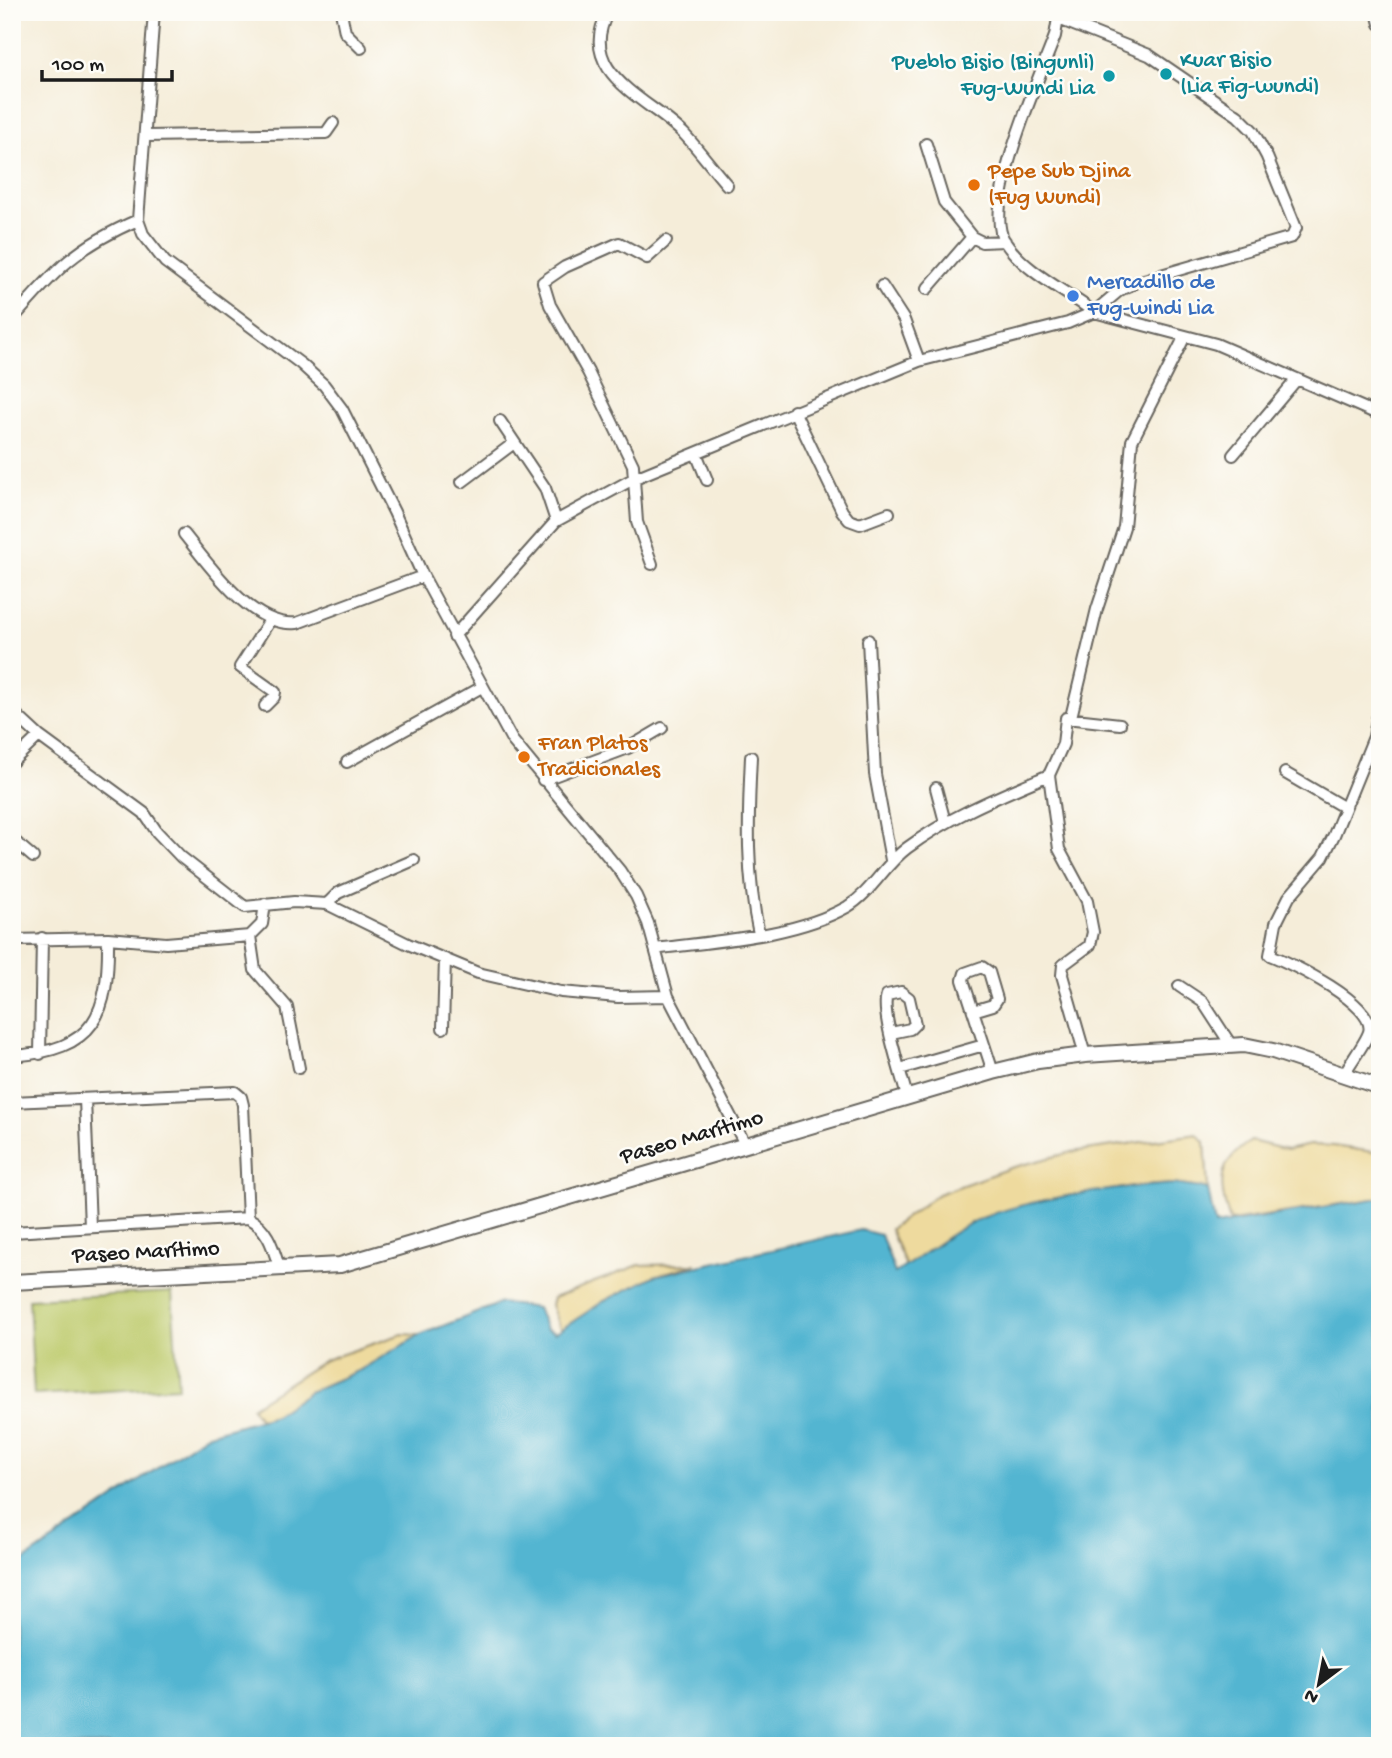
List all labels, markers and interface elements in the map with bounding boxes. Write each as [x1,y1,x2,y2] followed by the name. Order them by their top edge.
[42,38,172,82] scale bar
[1180,48,1320,101] place label: Kuar Bisio (Lia Fig-wundi)
[891,50,1096,103] place label: Pueblo Bisio (Bingunli) Fug-Wundi Lia
[51,54,104,79] text: 100 m
[1158,66,1174,82] marker: Kuar Bisio (Lia Fig-wundi)
[1101,68,1117,84] marker: Pueblo Bisio (Bingunli) Fug-Wundi Lia
[987,159,1132,212] place label: Pepe Sub Djina (Fug Wundi)
[966,177,982,193] marker: Pepe Sub Djina (Fug Wundi)
[1086,270,1216,323] place label: Mercadillo de Fug-windi Lia
[1065,288,1081,304] marker: Mercadillo de Fug-windi Lia
[536,731,661,784] place label: Fran Platos Tradicionales
[516,749,532,765] marker: Fran Platos Tradicionales
[616,1105,767,1172] street label: Paseo Marítimo
[71,1236,221,1270] street label: Paseo Marítimo
[1284,1650,1354,1720] north arrow
[1300,1682,1323,1708] text: N

